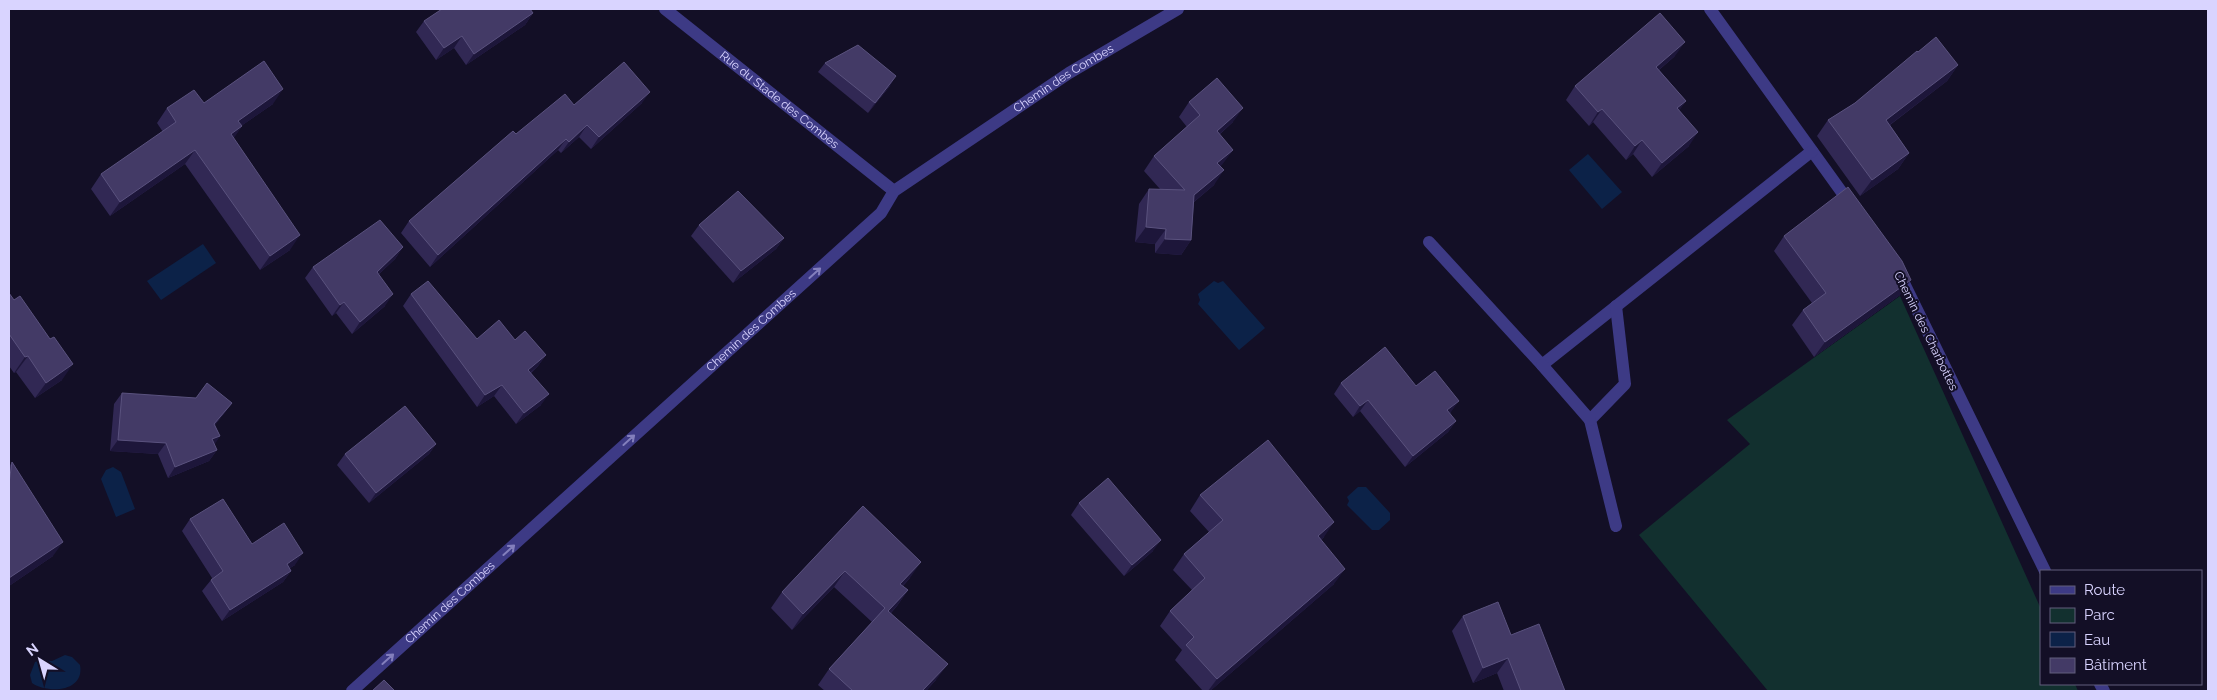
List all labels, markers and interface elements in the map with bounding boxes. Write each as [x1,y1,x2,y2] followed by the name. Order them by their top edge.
[1011,41,1116,115] street label: Chemin des Combes
[717,48,842,152] street label: Rue du Stade des Combes
[808,267,821,279] one-way arrow
[1891,269,1961,393] street label: Chemin des Charbottes
[703,286,799,374] street label: Chemin des Combes
[623,435,636,446] one-way arrow
[502,544,515,555] one-way arrow
[402,558,498,647] street label: Chemin des Combes
[2040,570,2202,685] legend
[2084,581,2125,599] text: Route
[2084,606,2115,624] text: Parc
[2084,631,2110,649] text: Eau
[15,635,65,685] north arrow
[23,640,41,659] text: N
[382,653,395,664] one-way arrow
[2084,656,2147,674] text: Bâtiment

